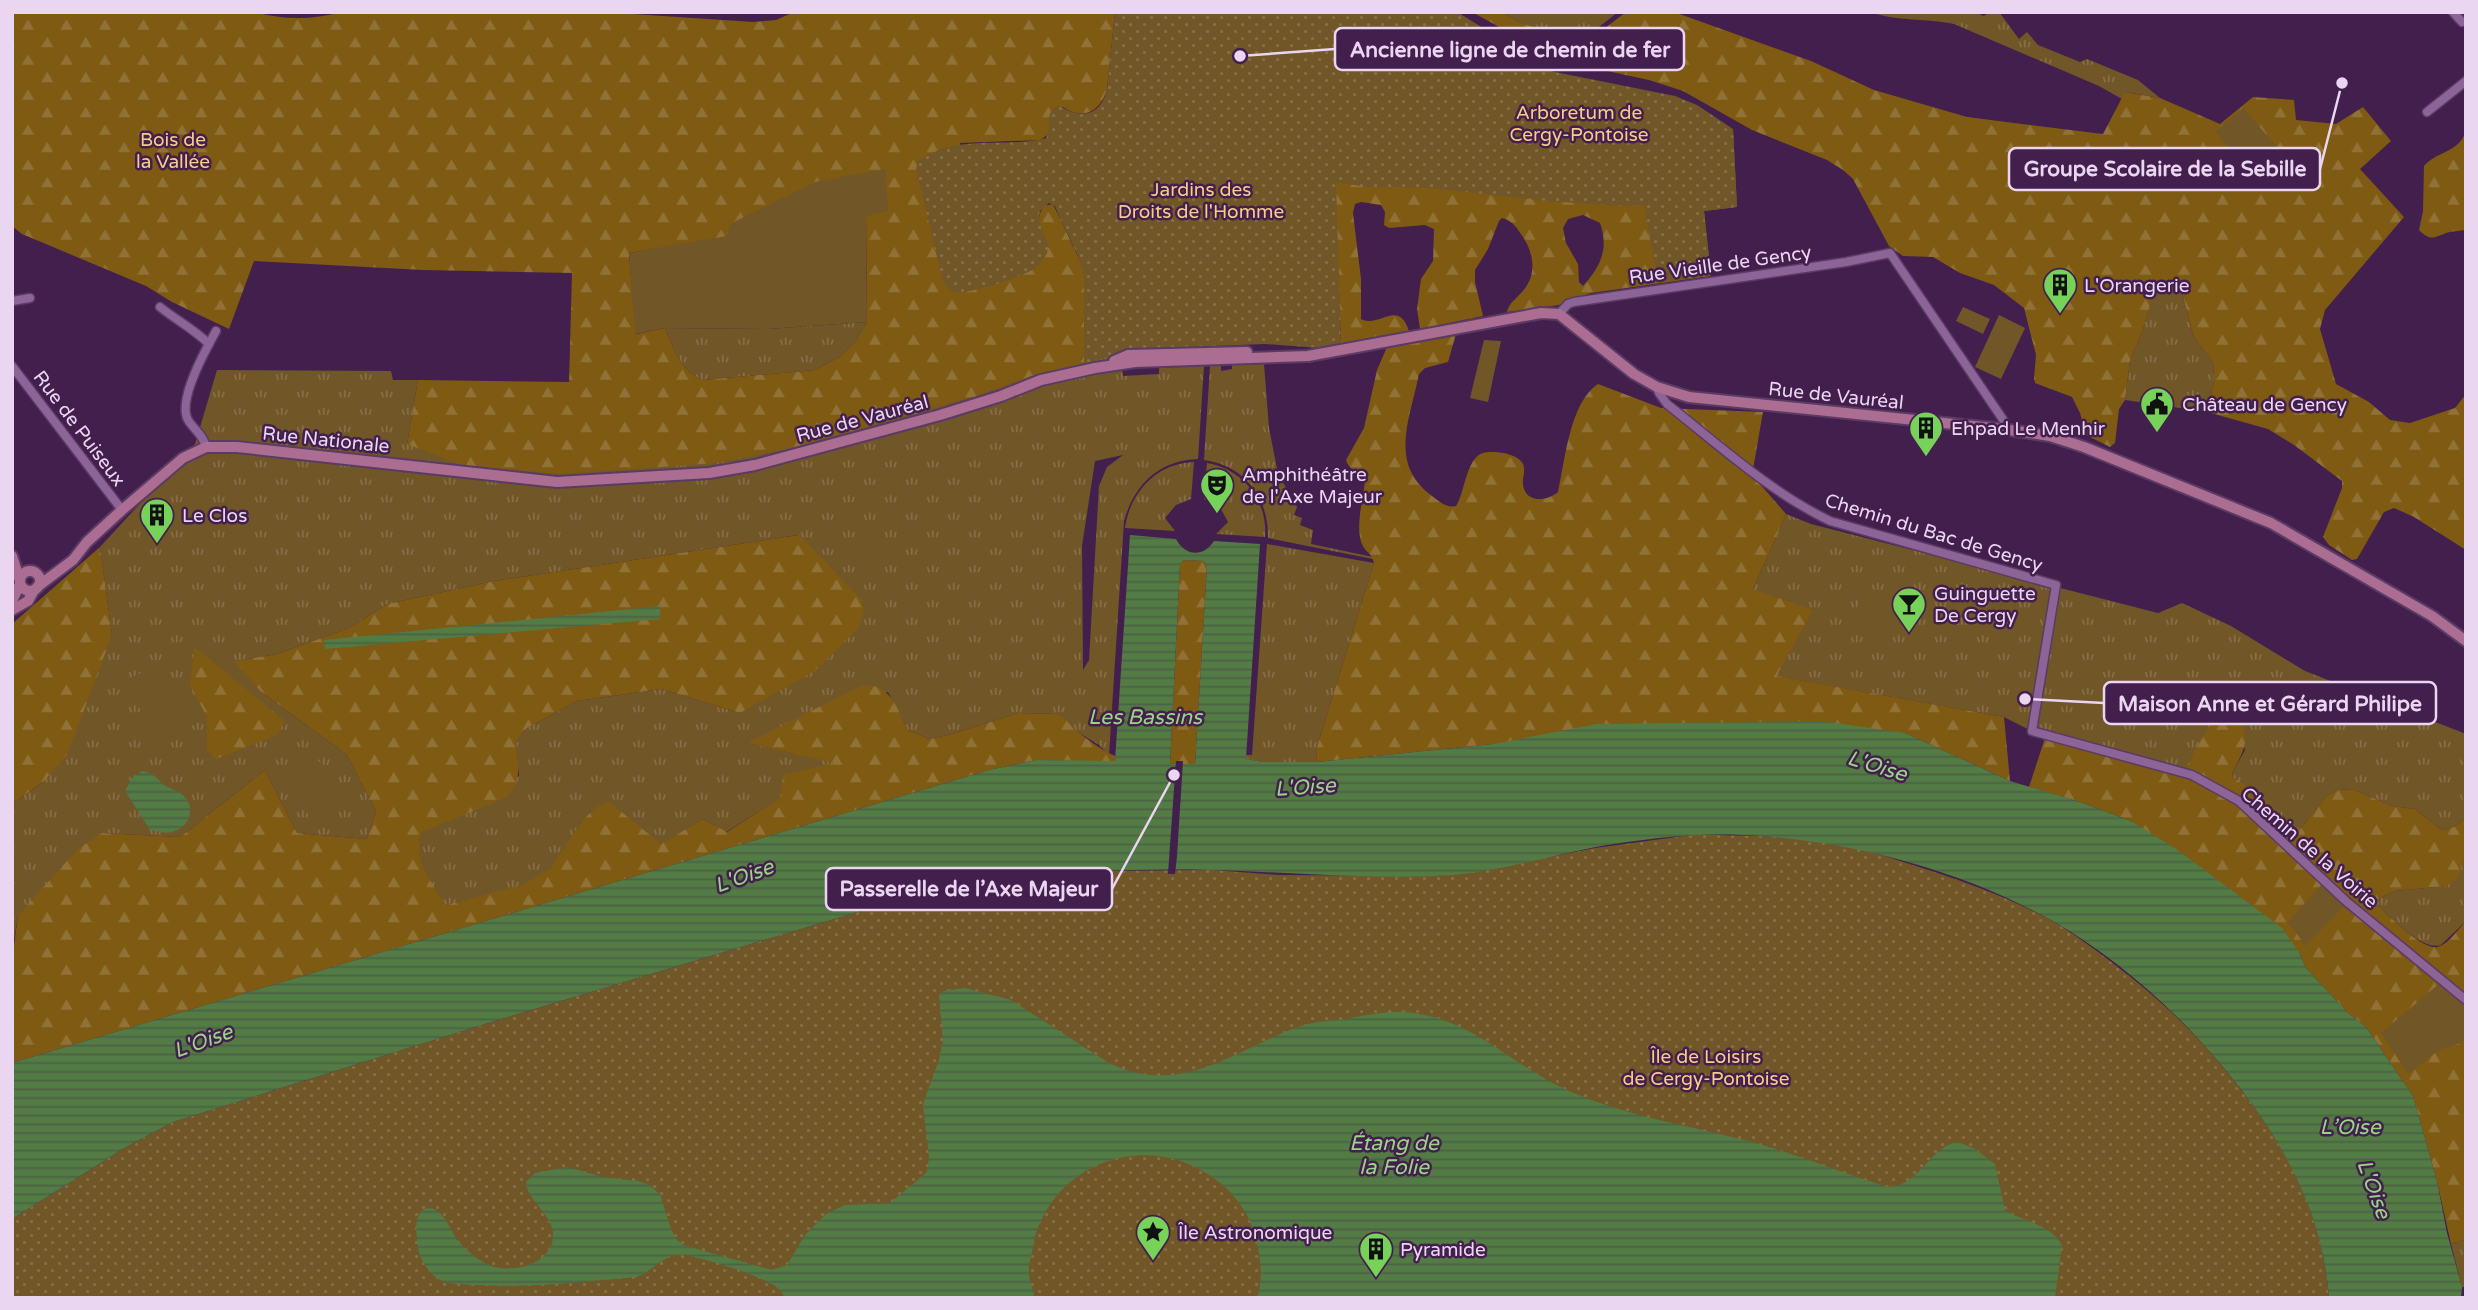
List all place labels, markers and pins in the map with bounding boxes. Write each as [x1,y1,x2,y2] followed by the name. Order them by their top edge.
[1335,28,1684,70] callout: Ancienne ligne de chemin de fer
[2009,148,2320,190] callout: Groupe Scolaire de la Sebille
[2041,266,2079,315] building icon: L'Orangerie
[2084,275,2189,297] place label: L'Orangerie
[2138,385,2176,434] public building icon: Château de Gency
[2182,394,2347,416] place label: Château de Gency
[1907,409,1945,458] building icon: Ehpad Le Menhir
[1951,418,2106,440] place label: Ehpad Le Menhir
[1242,464,1383,508] place label: Amphithéâtre de l'Axe Majeur
[1198,466,1236,515] theatre icon: Amphithéâtre de l'Axe Majeur
[138,496,176,545] building icon: Le Clos
[182,505,247,527] place label: Le Clos
[1934,583,2036,627] place label: Guinguette De Cergy
[1890,585,1928,634] bar icon: Guinguette De Cergy
[2104,682,2436,724] callout: Maison Anne et Gérard Philipe
[826,868,1112,910] callout: Passerelle de l’Axe Majeur
[1134,1213,1172,1262] place icon: Île Astronomique
[1178,1222,1332,1244] place label: Île Astronomique
[1357,1230,1395,1279] building icon: Pyramide
[1400,1239,1486,1261] place label: Pyramide

